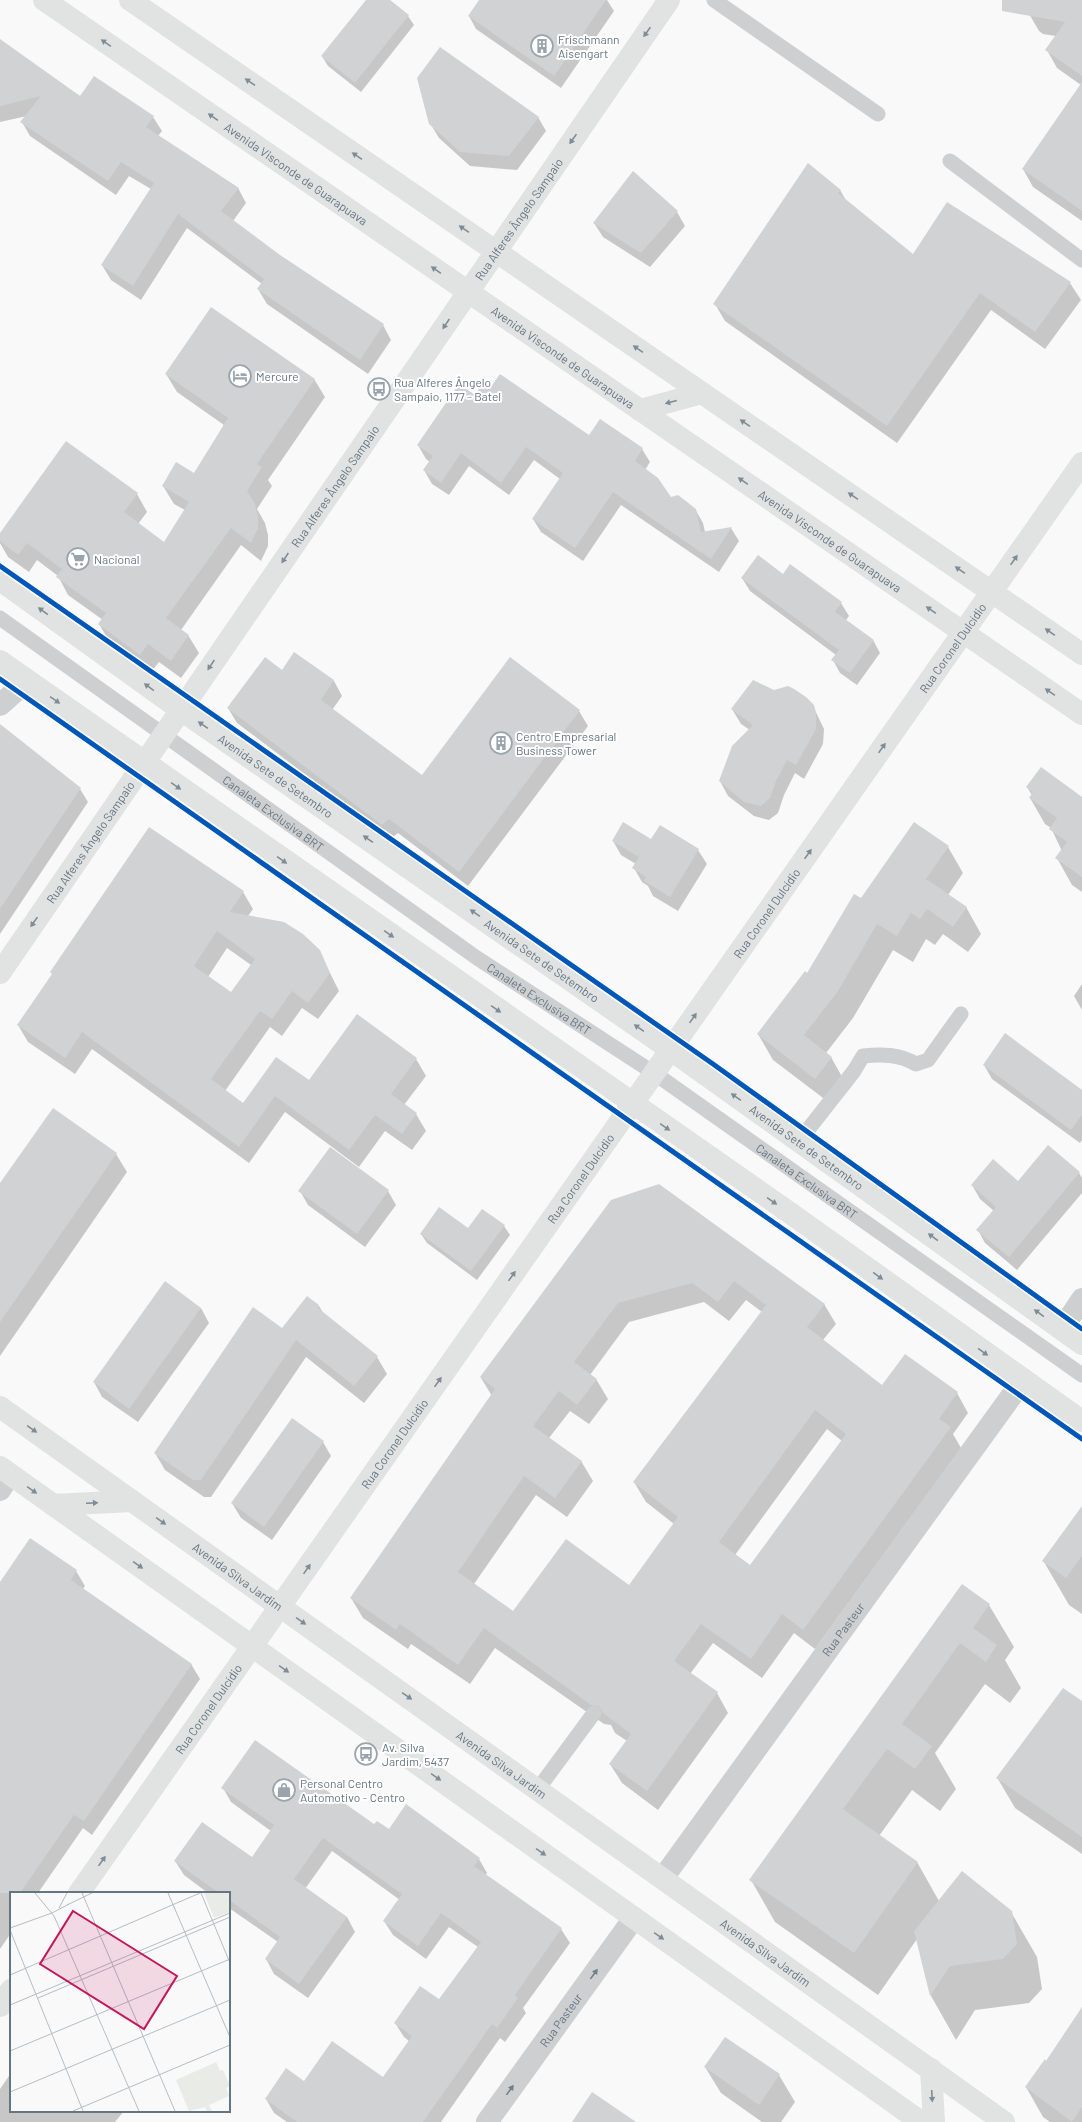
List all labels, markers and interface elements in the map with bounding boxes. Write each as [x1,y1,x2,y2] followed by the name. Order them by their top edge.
[643,27,651,37] one-way arrow
[558,32,620,60] place label: Frischmann Aisengart
[529,33,555,59] building icon: Frischmann Aisengart
[101,39,112,47] one-way arrow
[244,78,255,86] one-way arrow
[208,113,219,121] one-way arrow
[222,119,370,228] street label: Avenida Visconde de Guarapuava
[569,134,577,144] one-way arrow
[352,152,362,160] one-way arrow
[472,155,565,283] street label: Rua Alferes Ângelo Sampaio
[459,225,469,233] one-way arrow
[431,266,441,274] one-way arrow
[489,303,637,411] street label: Avenida Visconde de Guarapuava
[442,319,450,330] one-way arrow
[633,345,643,353] one-way arrow
[227,363,253,389] hotel icon: Mercure
[256,369,299,383] place label: Mercure
[394,375,501,403] place label: Rua Alferes Ângelo Sampaio, 1177 - Batel
[366,376,392,402] bus stop icon: Rua Alferes Ângelo Sampaio, 1177 - Batel
[665,399,677,405] one-way arrow
[740,419,751,427] one-way arrow
[288,422,382,550] street label: Rua Alferes Ângelo Sampaio
[738,477,748,485] one-way arrow
[756,487,904,595] street label: Avenida Visconde de Guarapuava
[847,492,858,500] one-way arrow
[65,546,91,572] supermarket icon: Nacional
[94,552,139,566] place label: Nacional
[281,553,289,564] one-way arrow
[1010,555,1018,565] one-way arrow
[955,566,965,574] one-way arrow
[916,600,989,695] street label: Rua Coronel Dulcídio
[926,606,936,614] one-way arrow
[38,607,49,615] one-way arrow
[1045,628,1055,636] one-way arrow
[207,660,215,671] one-way arrow
[144,683,154,691] one-way arrow
[1045,688,1055,696] one-way arrow
[49,696,60,704] one-way arrow
[198,721,209,729] one-way arrow
[516,729,616,757] place label: Centro Empresarial Business Tower
[488,730,514,756] building icon: Centro Empresarial Business Tower
[216,731,336,820] street label: Avenida Sete de Setembro
[878,743,886,753] one-way arrow
[220,772,327,854] street label: Canaleta Exclusiva BRT
[43,778,137,906] street label: Rua Alferes Ângelo Sampaio
[171,782,181,790] one-way arrow
[362,835,373,843] one-way arrow
[804,849,812,860] one-way arrow
[277,856,288,864] one-way arrow
[730,865,803,961] street label: Rua Coronel Dulcídio
[469,909,480,917] one-way arrow
[482,916,602,1005] street label: Avenida Sete de Setembro
[31,917,38,928] one-way arrow
[384,930,394,938] one-way arrow
[485,960,594,1037] street label: Canaleta Exclusiva BRT
[490,1005,501,1013] one-way arrow
[689,1013,697,1023] one-way arrow
[633,1024,644,1032] one-way arrow
[731,1093,741,1101] one-way arrow
[747,1102,866,1192] street label: Avenida Sete de Setembro
[660,1123,670,1131] one-way arrow
[544,1131,617,1226] street label: Rua Coronel Dulcídio
[754,1140,860,1222] street label: Canaleta Exclusiva BRT
[766,1197,777,1205] one-way arrow
[928,1233,938,1241] one-way arrow
[508,1271,516,1281] one-way arrow
[872,1272,883,1280] one-way arrow
[1034,1309,1044,1317] one-way arrow
[978,1348,989,1356] one-way arrow
[434,1377,442,1387] one-way arrow
[358,1396,431,1491] street label: Rua Coronel Dulcídio
[26,1425,37,1433] one-way arrow
[27,1486,37,1494] one-way arrow
[86,1500,99,1506] one-way arrow
[155,1517,166,1525] one-way arrow
[190,1540,286,1613] street label: Avenida Silva Jardim
[132,1561,143,1569] one-way arrow
[303,1564,311,1574] one-way arrow
[819,1599,867,1659] street label: Rua Pasteur
[295,1617,306,1625] one-way arrow
[172,1661,244,1756] street label: Rua Coronel Dulcídio
[279,1665,289,1673] one-way arrow
[401,1692,412,1700] one-way arrow
[454,1727,550,1801] street label: Avenida Silva Jardim
[382,1740,449,1768] place label: Av. Silva Jardim, 5437
[353,1741,379,1767] bus stop icon: Av. Silva Jardim, 5437
[430,1773,441,1781] one-way arrow
[300,1776,405,1804] place label: Personal Centro Automotivo - Centro
[271,1777,297,1803] shop icon: Personal Centro Automotivo - Centro
[536,1848,547,1856] one-way arrow
[98,1856,106,1866] one-way arrow
[10,1892,230,2112] inset map
[718,1915,814,1989] street label: Avenida Silva Jardim
[654,1932,664,1940] one-way arrow
[590,1968,598,1979] one-way arrow
[537,1990,585,2049] street label: Rua Pasteur
[505,2085,514,2096] one-way arrow
[929,2090,936,2102] one-way arrow

